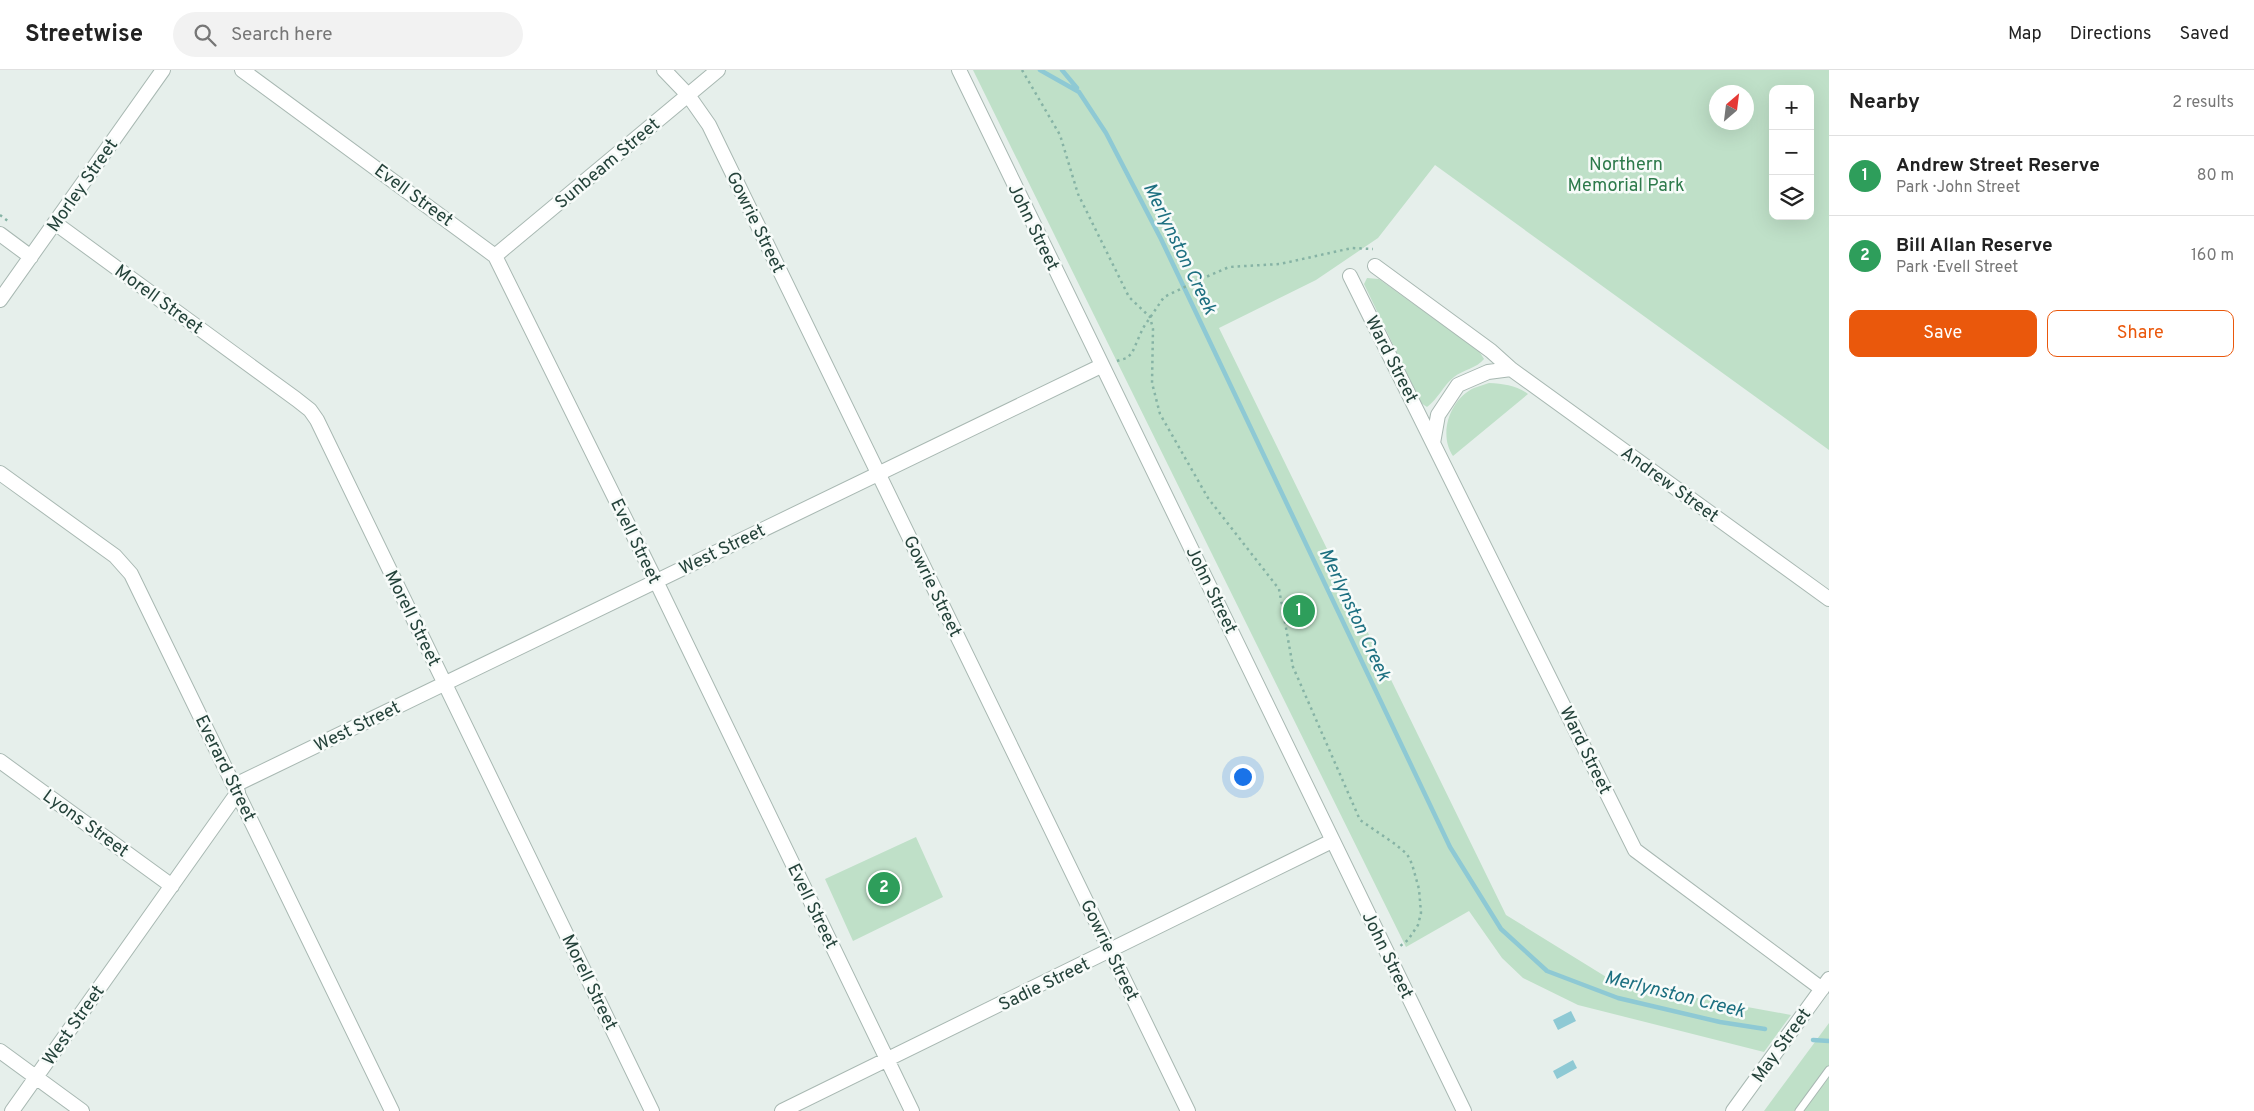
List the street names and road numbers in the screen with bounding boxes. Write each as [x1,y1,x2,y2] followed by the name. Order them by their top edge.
[551,114,665,215] street label: Sunbeam Street
[43,135,124,237] street label: Morley Street
[369,160,457,233] street label: Evell Street
[720,168,789,277] street label: Gowrie Street
[1002,180,1064,275] street label: John Street
[109,260,207,340] street label: Morell Street
[1359,312,1422,407] street label: Ward Street
[1616,442,1723,528] street label: Andrew Street
[604,495,665,588] street label: Evell Street
[676,520,770,581] street label: West Street
[897,532,966,641] street label: Gowrie Street
[1180,543,1242,638] street label: John Street
[379,567,445,670] street label: Morell Street
[311,697,405,758] street label: West Street
[1554,703,1616,798] street label: Ward Street
[189,712,260,826] street label: Everard Street
[37,785,133,863] street label: Lyons Street
[781,860,842,953] street label: Evell Street
[1074,896,1143,1005] street label: Gowrie Street
[1356,908,1418,1003] street label: John Street
[556,931,622,1034] street label: Morell Street
[995,953,1094,1017] street label: Sadie Street
[38,981,110,1071] street label: West Street
[1747,1004,1817,1088] street label: May Street

